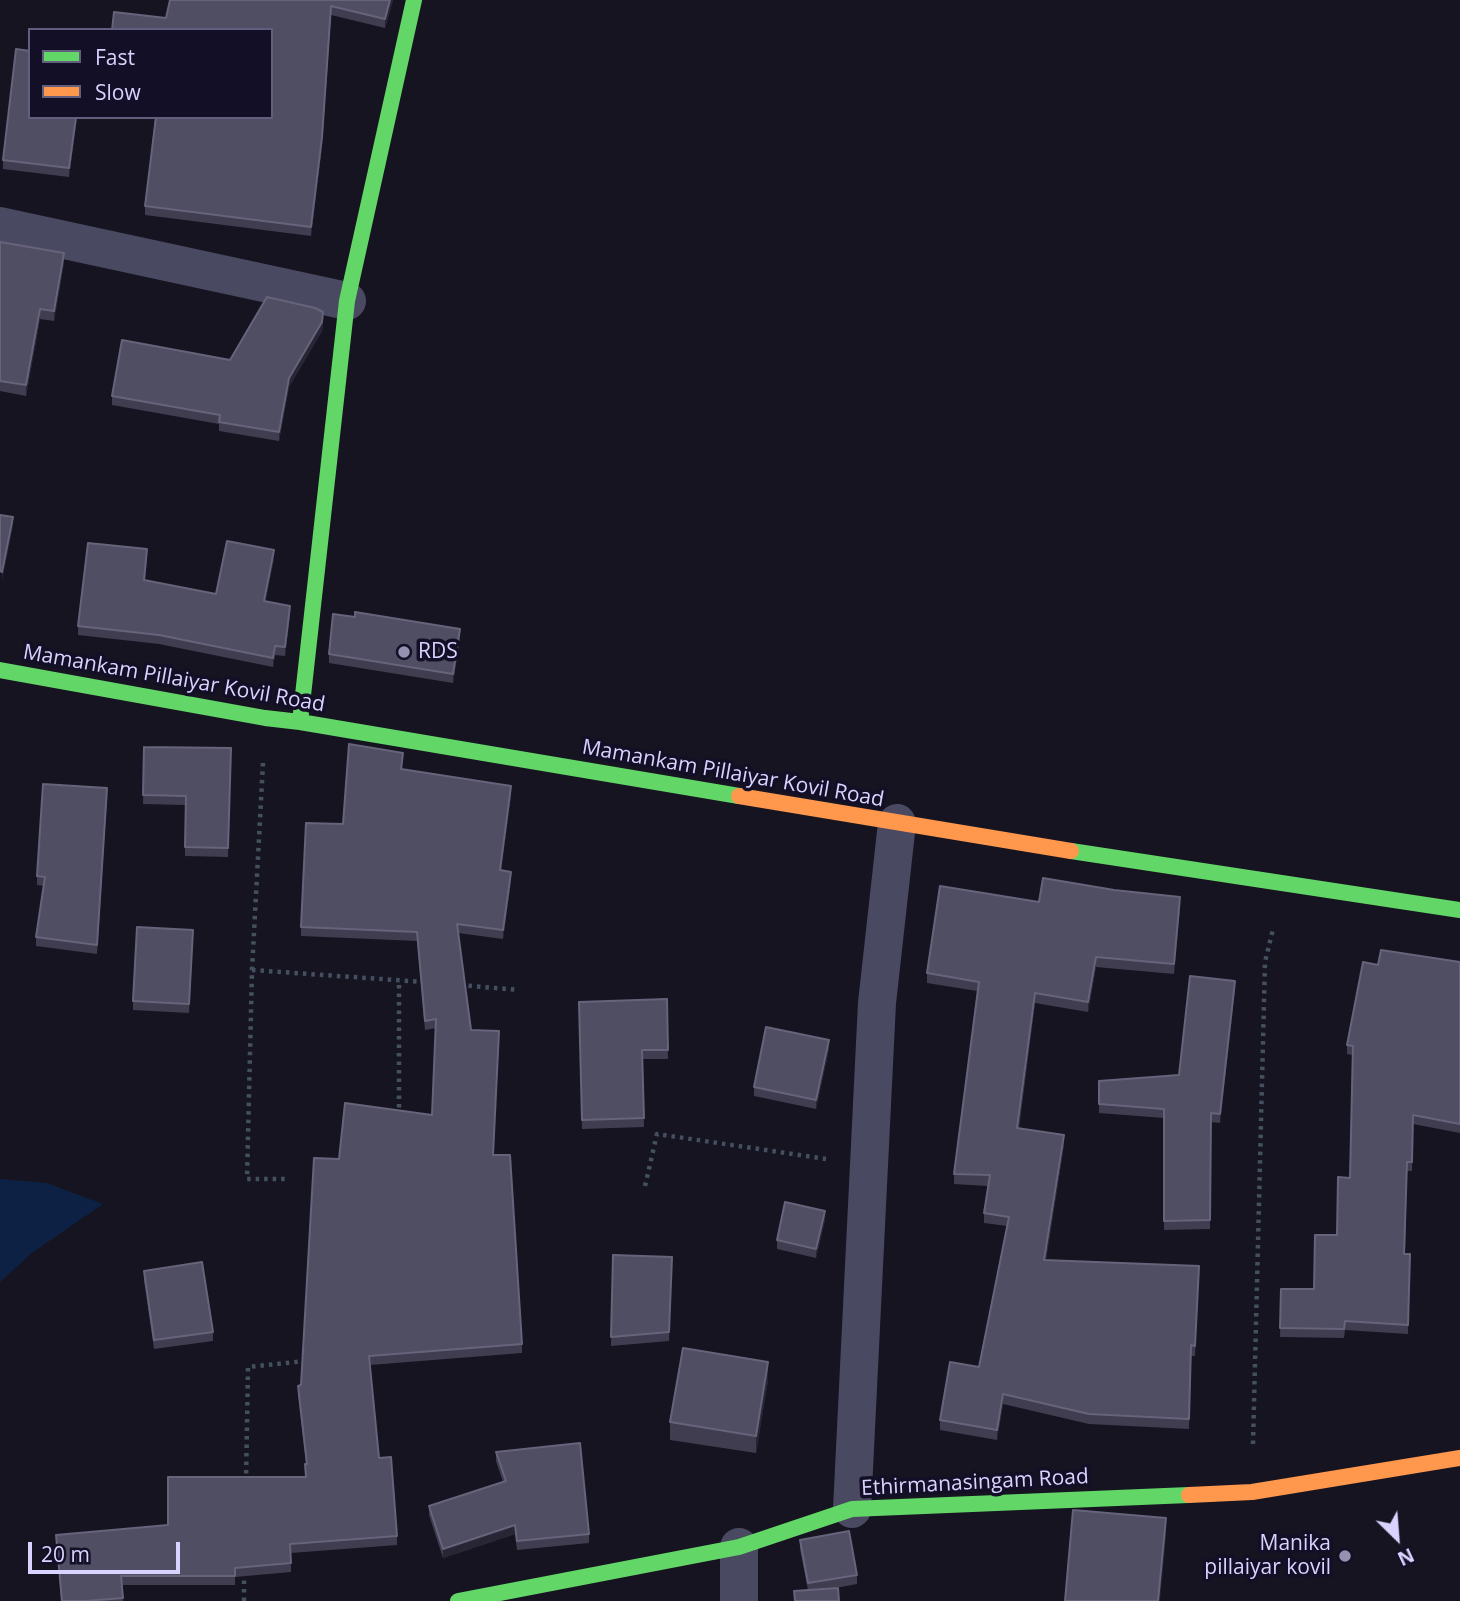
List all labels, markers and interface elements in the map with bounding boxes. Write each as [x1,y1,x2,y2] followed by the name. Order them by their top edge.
[28,28,273,119] legend
[95,43,135,71] text: Fast
[95,78,141,106] text: Slow
[418,639,458,665] place label: RDS
[21,640,327,718] street label: Mamankam Pillaiyar Kovil Road
[396,644,412,660] marker: RDS
[580,735,886,813] street label: Mamankam Pillaiyar Kovil Road
[861,1464,1089,1502] street label: Ethirmanasingam Road
[1362,1503,1432,1573] north arrow
[32,1528,184,1572] scale bar
[1204,1531,1331,1581] place label: Manika pillaiyar kovil
[41,1540,90,1568] text: 20 m
[1393,1542,1418,1572] text: N
[1337,1548,1353,1564] marker: Manika pillaiyar kovil

